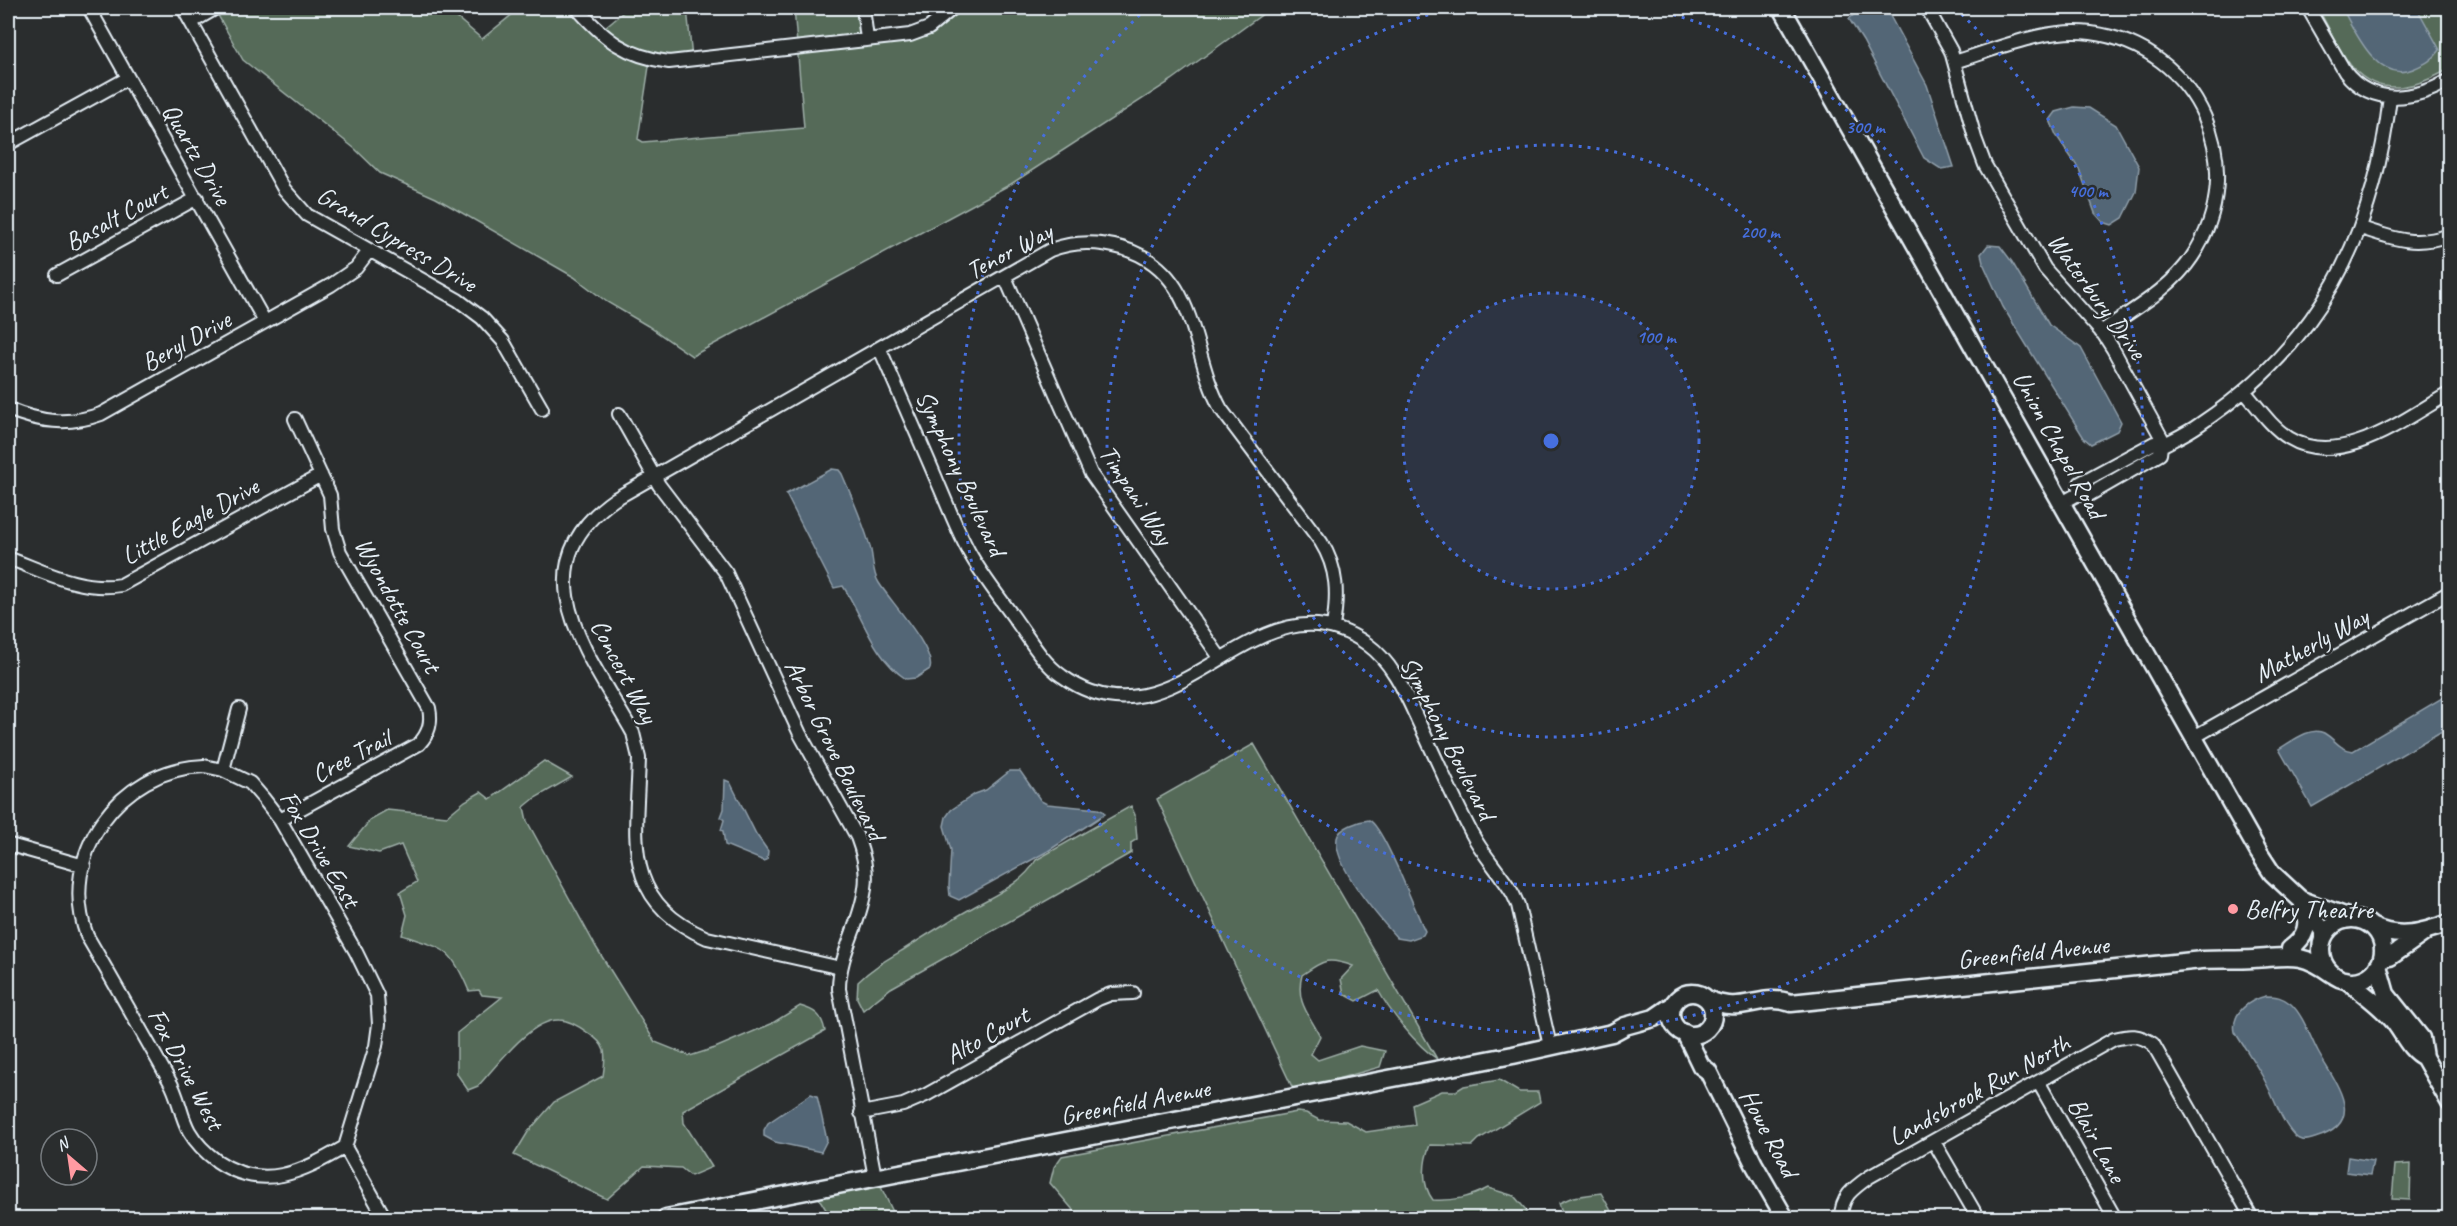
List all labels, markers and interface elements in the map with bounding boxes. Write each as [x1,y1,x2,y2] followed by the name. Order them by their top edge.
[155,97,240,212] street label: Quartz Drive
[1846,116,1886,138] text: 300 m
[59,174,175,259] street label: Basalt Court
[311,178,484,301] street label: Grand Cypress Drive
[2069,180,2109,202] text: 400 m
[960,214,1060,287] street label: Tenor Way
[1741,221,1781,243] text: 200 m
[2040,226,2155,367] street label: Waterbury Drive
[135,302,238,379] street label: Beryl Drive
[1637,326,1677,348] text: 100 m
[2005,365,2115,528] street label: Union Chapel Road
[908,385,1015,564] street label: Symphony Boulevard
[1541,431,1561,451] centre of rings
[1091,439,1182,553] street label: Timpani Way
[116,469,266,572] street label: Little Eagle Drive
[347,532,450,680] street label: Wyondotte Court
[2248,599,2376,690] street label: Matherly Way
[583,613,666,731] street label: Concert Way
[1393,651,1505,828] street label: Symphony Boulevard
[777,654,895,849] street label: Arbor Grove Boulevard
[306,719,400,790] street label: Cree Trail
[272,784,369,916] street label: Fox Drive East
[2245,893,2374,926] place label: Belfry Theatre
[2226,902,2240,916] marker: Belfry Theatre
[1956,927,2112,976] street label: Greenfield Avenue
[939,997,1037,1071] street label: Alto Court
[140,1003,233,1138] street label: Fox Drive West
[1882,1025,2077,1154] street label: Landsbrook Run North
[1057,1071,1214,1133] street label: Greenfield Avenue
[1732,1083,1808,1186] street label: Howe Road
[2060,1092,2135,1190] street label: Blair Lane
[39,1127,99,1187] north arrow
[53,1132,74,1156] text: N

